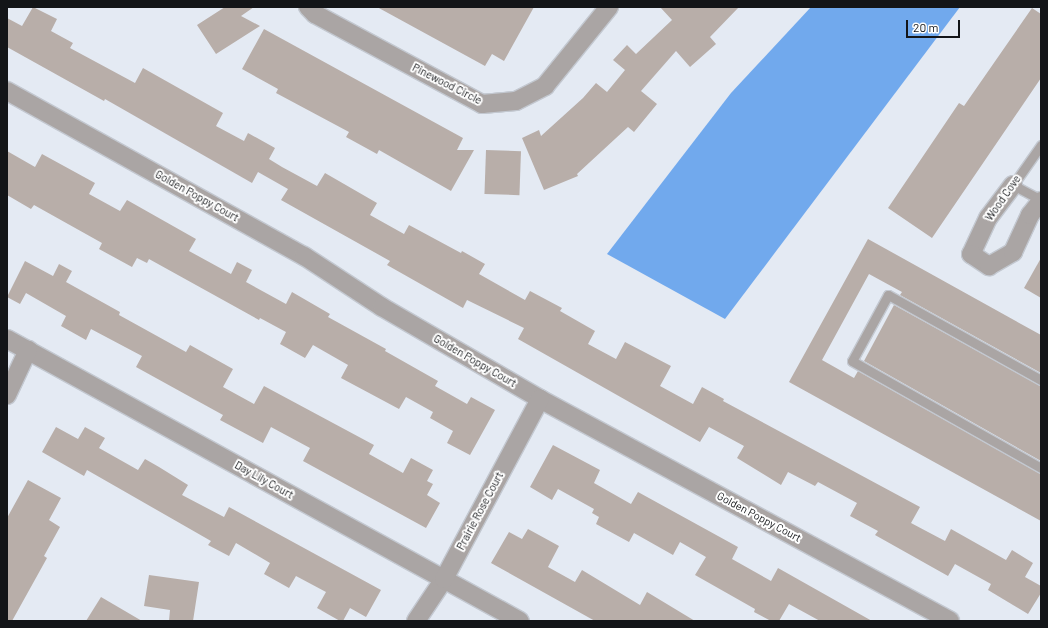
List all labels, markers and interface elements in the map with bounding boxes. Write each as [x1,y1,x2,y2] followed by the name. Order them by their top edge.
[908,12,962,38] scale bar
[913,20,939,34] text: 20 m
[410,61,484,107] street label: Pinewood Circle
[153,168,241,224] street label: Golden Poppy Court
[982,173,1024,223] street label: Wood Cove
[431,332,519,390] street label: Golden Poppy Court
[232,458,296,502] street label: Day Lily Court
[454,470,506,552] street label: Prairie Rose Court
[715,489,803,545] street label: Golden Poppy Court

